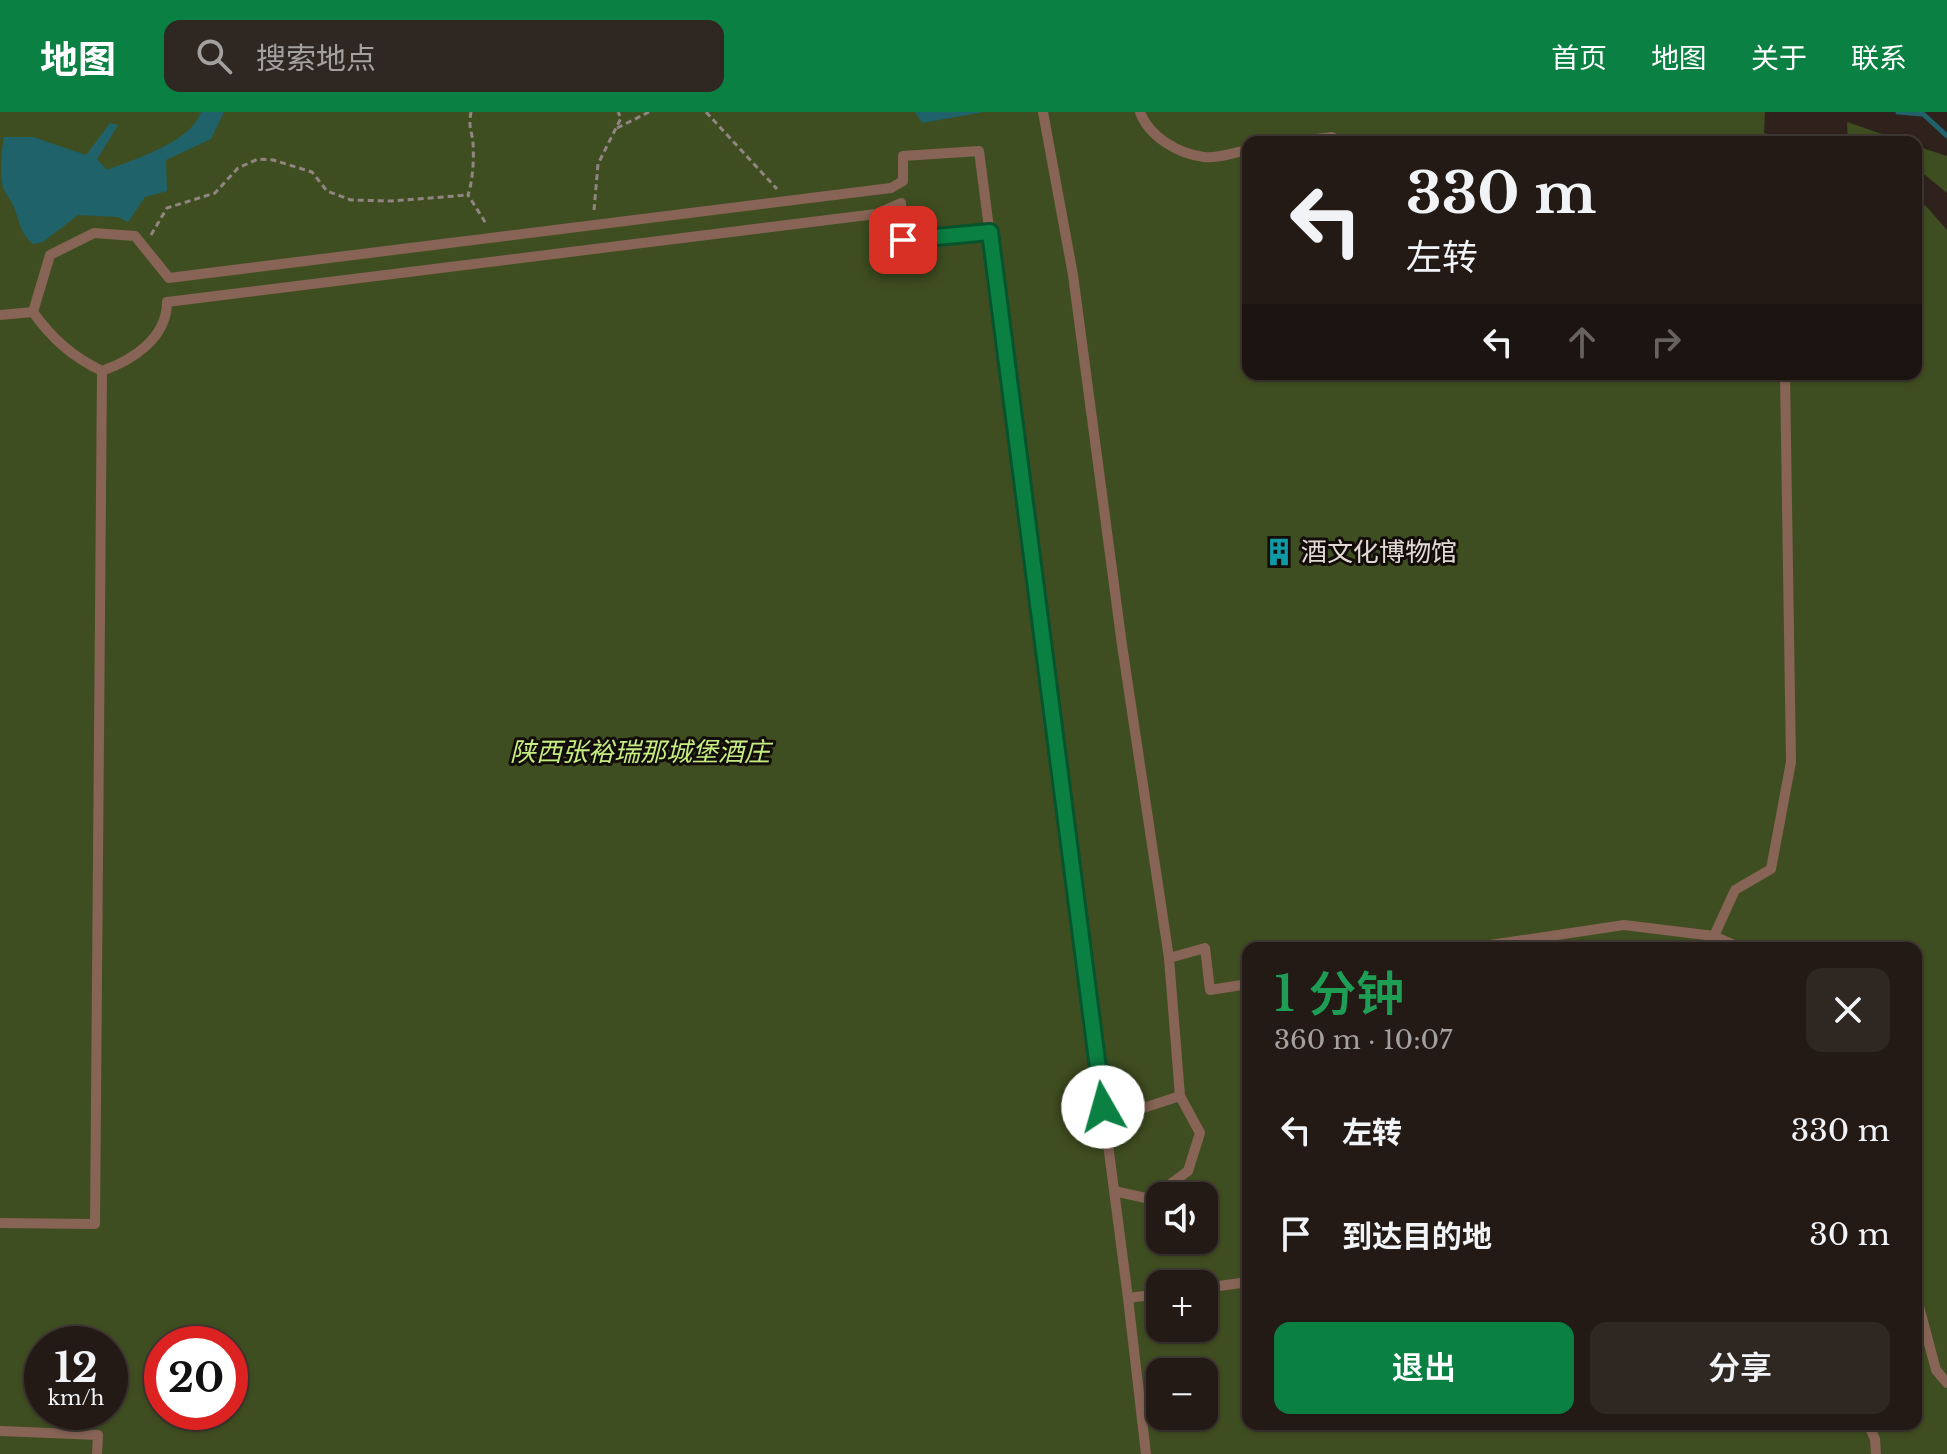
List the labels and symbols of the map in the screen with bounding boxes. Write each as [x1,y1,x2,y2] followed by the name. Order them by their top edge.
[869,206,937,274] pin
[1301,536,1457,568] place label: 酒文化博物馆
[1264,537,1294,567] building icon: 酒文化博物馆
[510,736,774,768] park label: 陕西张裕瑞那城堡酒庄
[1061,1065,1145,1149] position arrow
[144,1326,248,1430] speed limit sign: 20

